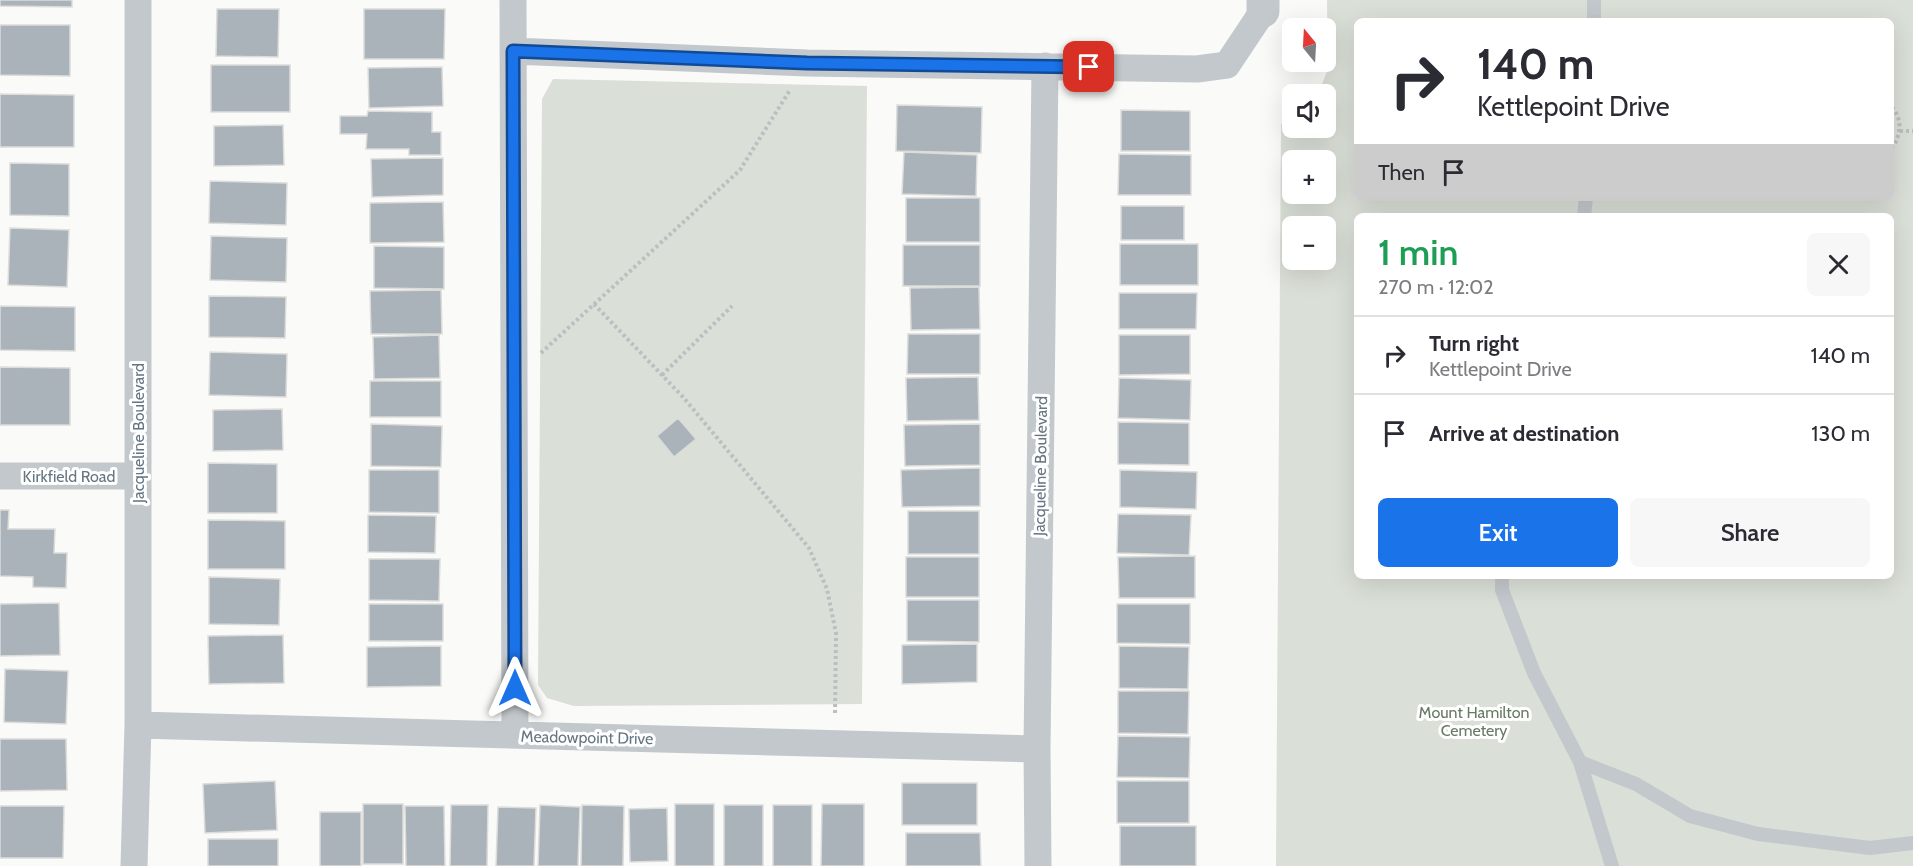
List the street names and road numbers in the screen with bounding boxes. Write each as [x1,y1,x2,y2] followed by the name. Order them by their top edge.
[129,363,148,504] street label: Jacqueline Boulevard
[1030,396,1051,537] street label: Jacqueline Boulevard
[23,467,115,486] street label: Kirkfield Road
[520,727,653,748] street label: Meadowpoint Drive

